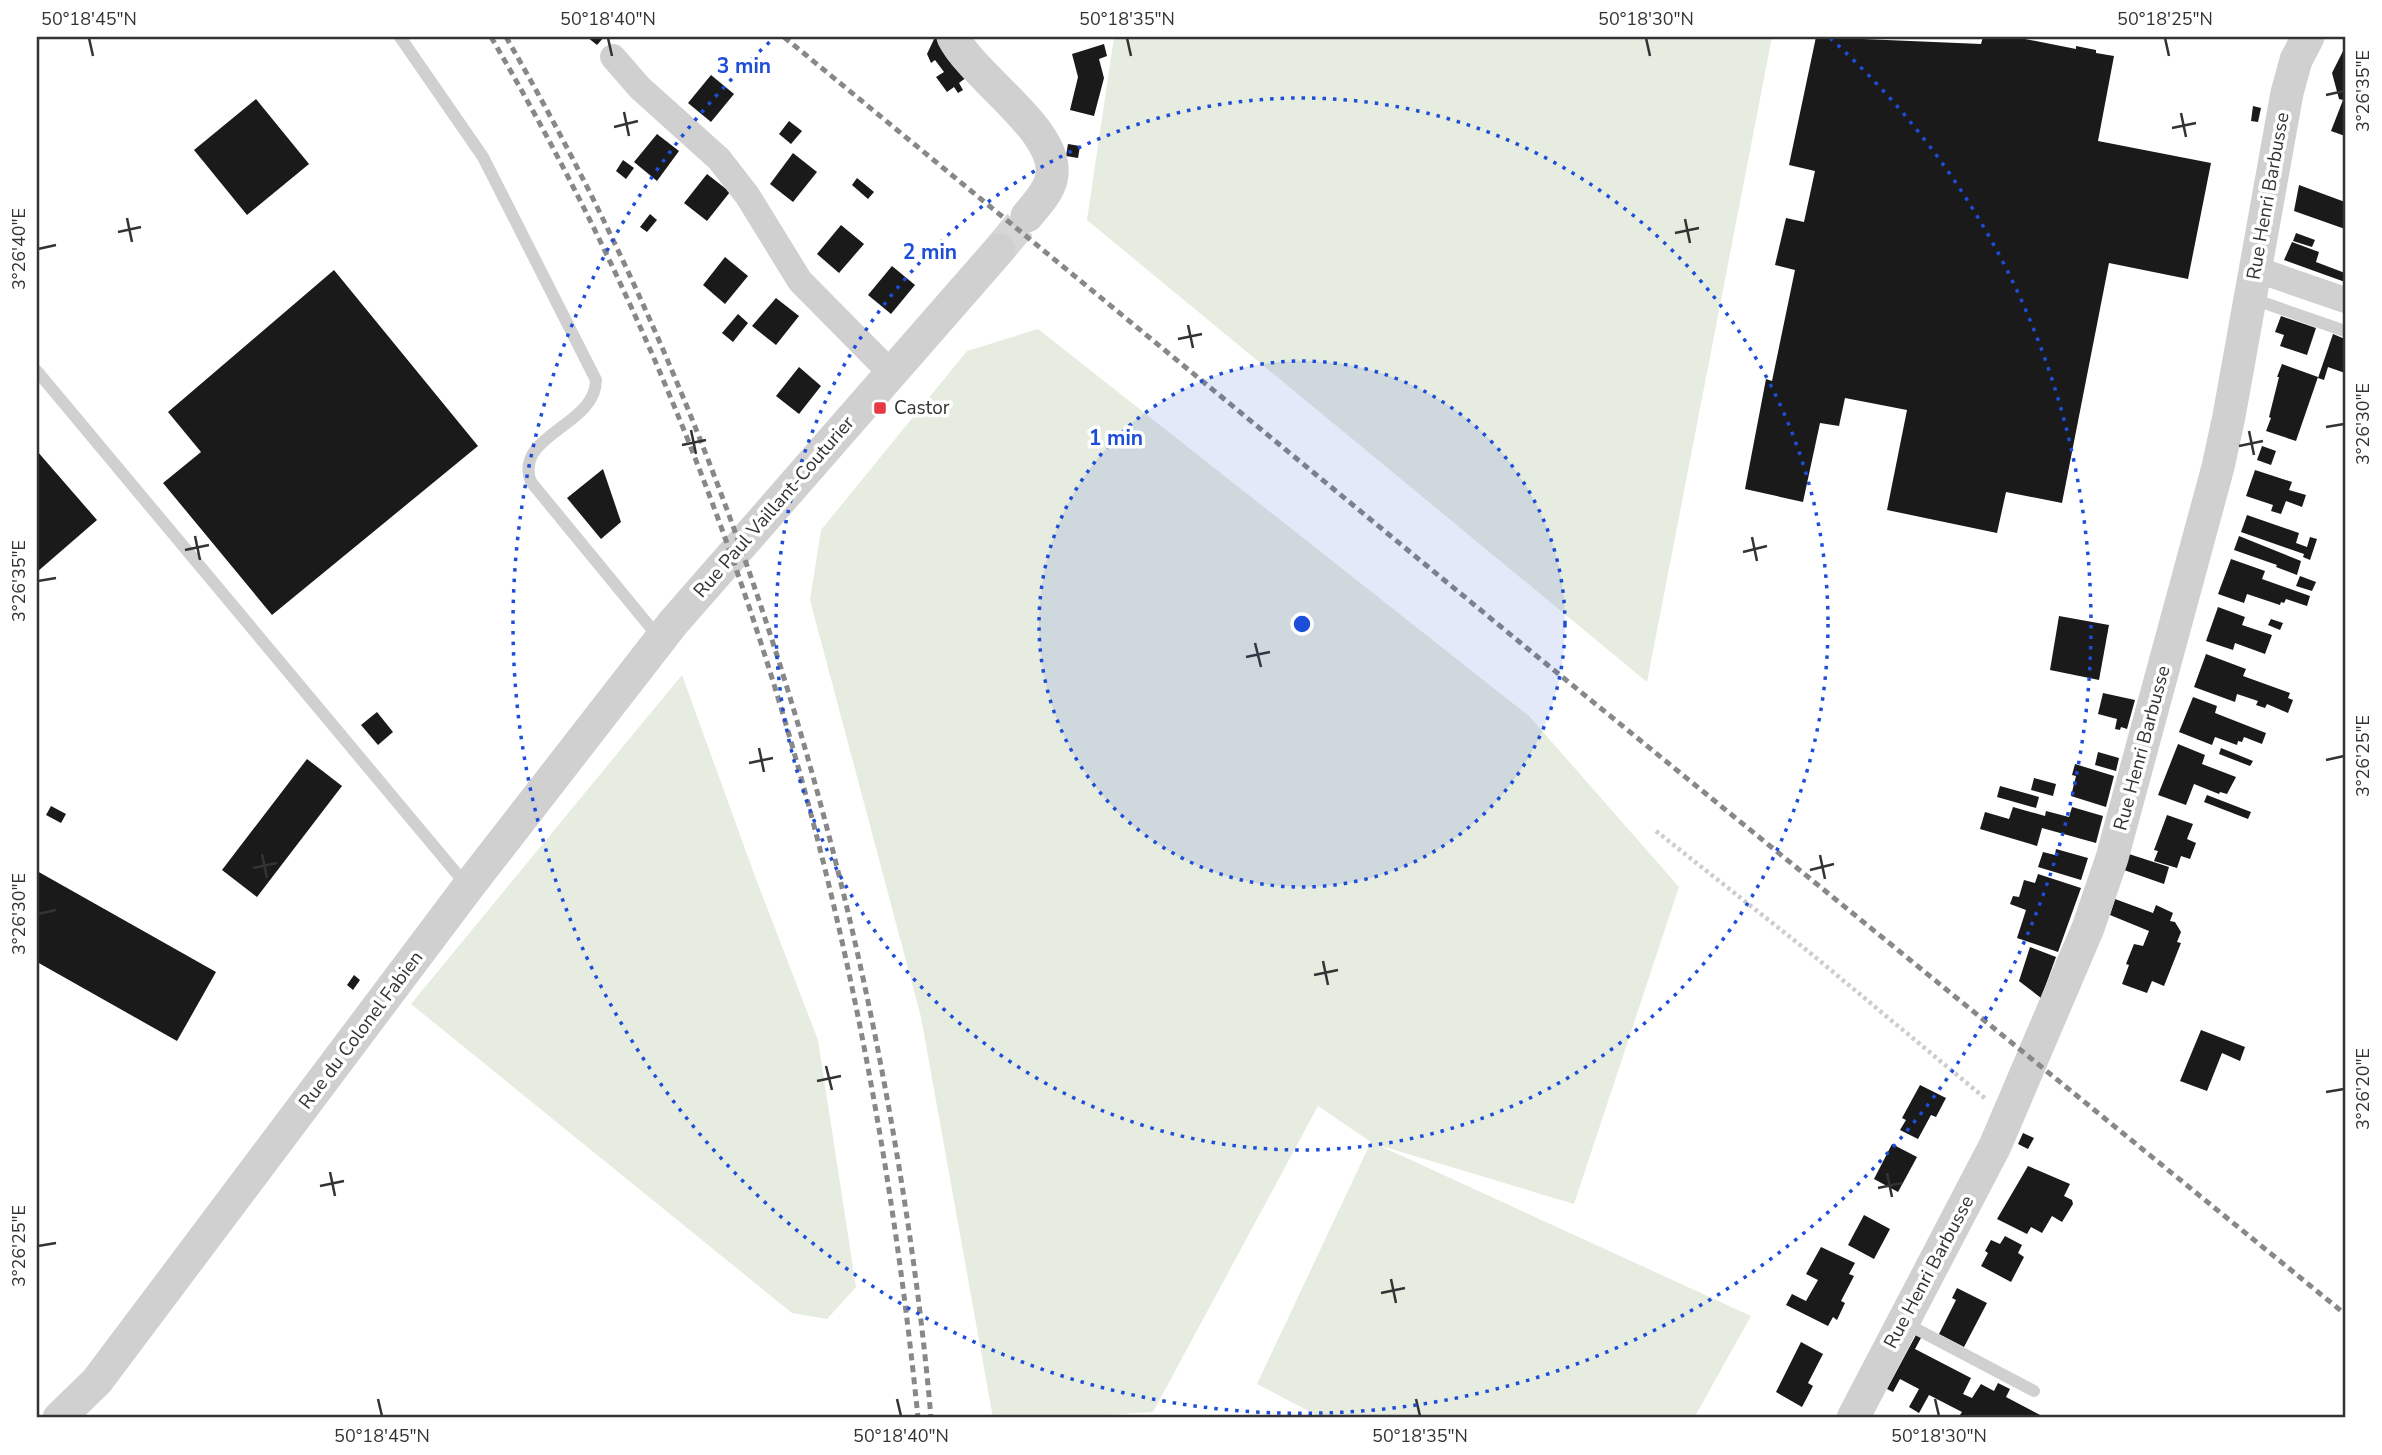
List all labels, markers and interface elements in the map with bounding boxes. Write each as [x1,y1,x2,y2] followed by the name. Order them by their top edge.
[41,7,137,31] text: 50°18'45"N
[560,7,656,31] text: 50°18'40"N
[1079,7,1175,31] text: 50°18'35"N
[1598,7,1694,31] text: 50°18'30"N
[2117,7,2213,31] text: 50°18'25"N
[2351,50,2375,132] text: 3°26'35"E
[717,52,771,80] text: 3 min
[2240,110,2296,282] street label: Rue Henri Barbusse
[7,208,31,290] text: 3°26'40"E
[903,238,957,266] text: 2 min
[2351,383,2375,465] text: 3°26'30"E
[894,395,950,421] place label: Castor
[872,400,888,416] marker: Castor
[688,410,860,603] street label: Rue Paul Vaillant-Couturier
[1089,424,1143,452] text: 1 min
[7,540,31,622] text: 3°26'35"E
[1290,612,1314,636] centre of rings
[2107,663,2177,833] street label: Rue Henri Barbusse
[2351,715,2375,797] text: 3°26'25"E
[7,873,31,955] text: 3°26'30"E
[293,946,429,1114] street label: Rue du Colonel Fabien
[2351,1048,2375,1130] text: 3°26'20"E
[1878,1191,1980,1353] street label: Rue Henri Barbusse
[7,1205,31,1287] text: 3°26'25"E
[334,1424,430,1448] text: 50°18'45"N
[853,1424,949,1448] text: 50°18'40"N
[1372,1424,1468,1448] text: 50°18'35"N
[1891,1424,1987,1448] text: 50°18'30"N

